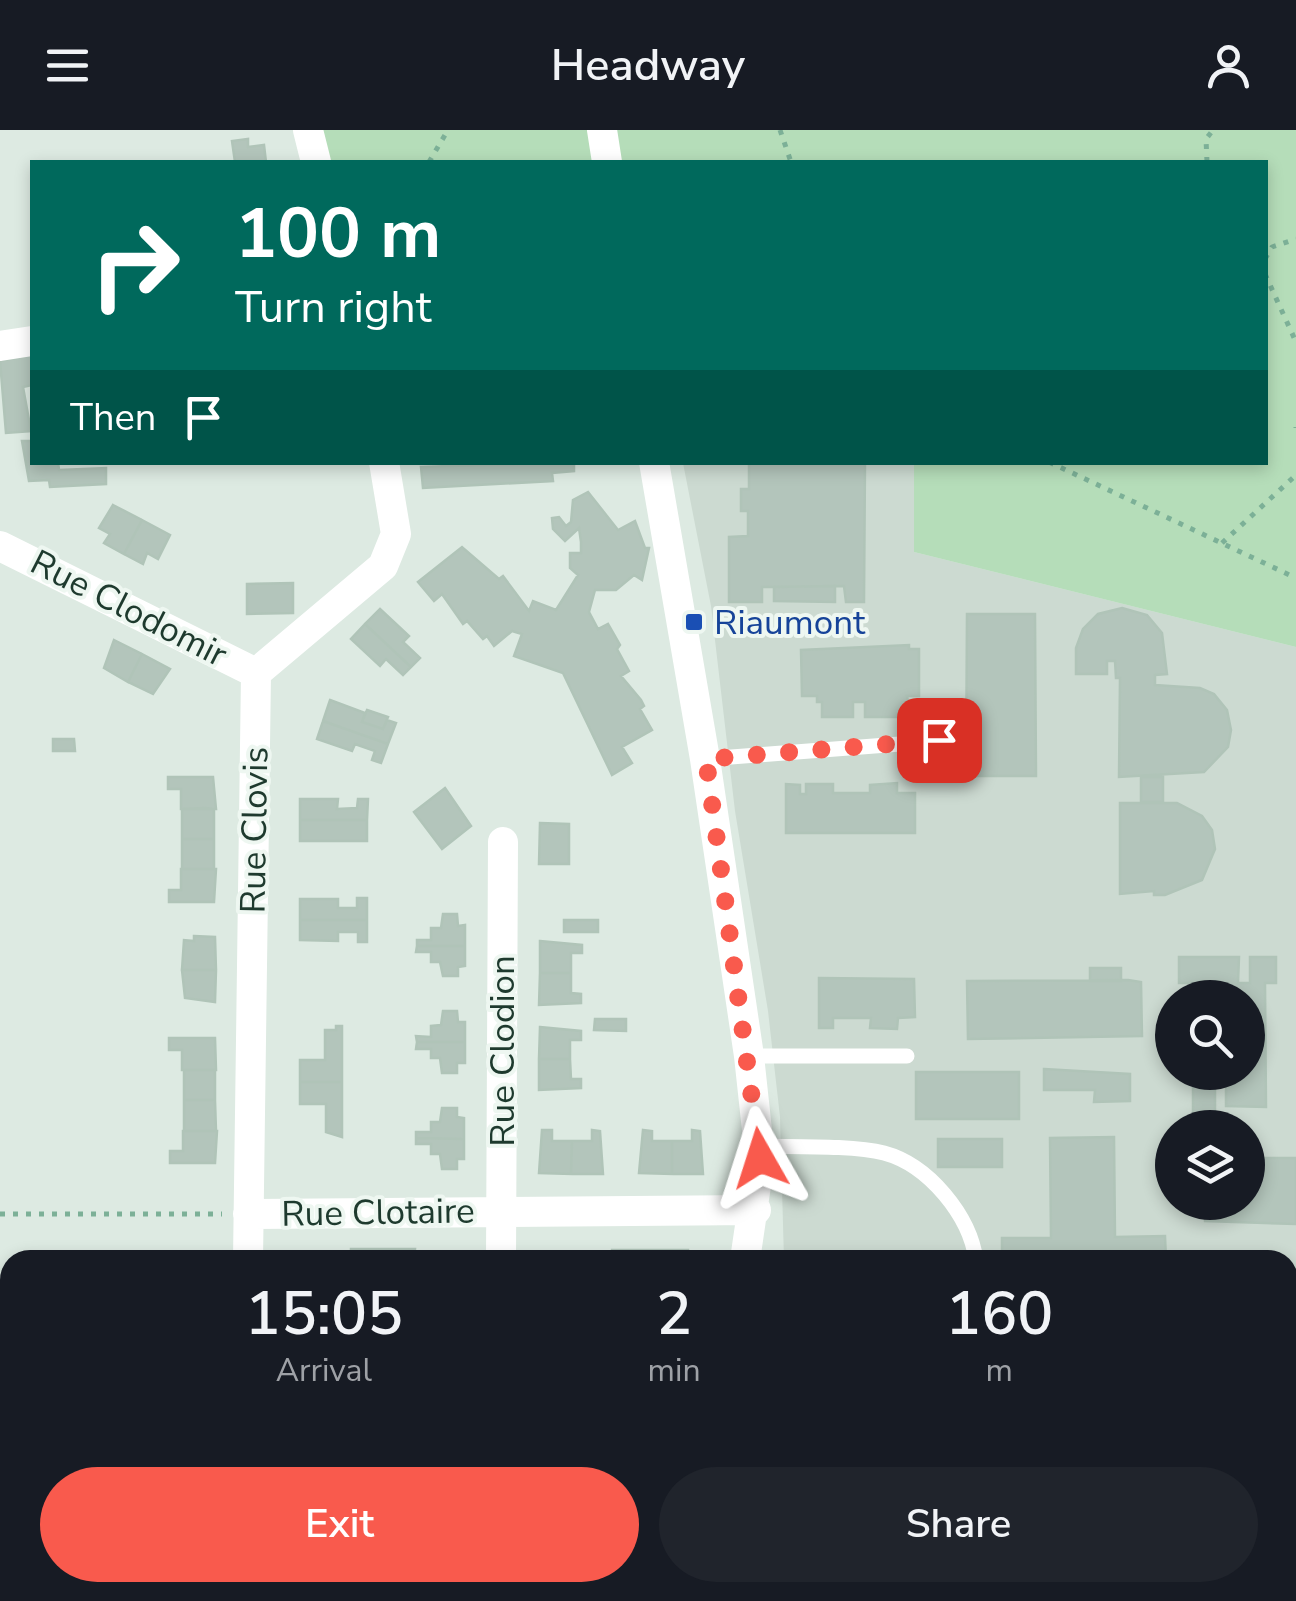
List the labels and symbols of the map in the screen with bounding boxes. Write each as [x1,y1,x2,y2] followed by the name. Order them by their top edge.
[23,539,235,678] street label: Rue Clodomir
[714,599,866,646] place label: Riaumont
[683,611,705,633] marker: Riaumont
[897,698,982,783] pin
[230,746,279,914] street label: Rue Clovis
[479,955,526,1147] street label: Rue Clodion
[708,1106,812,1210] position arrow
[281,1187,475,1238] street label: Rue Clotaire

